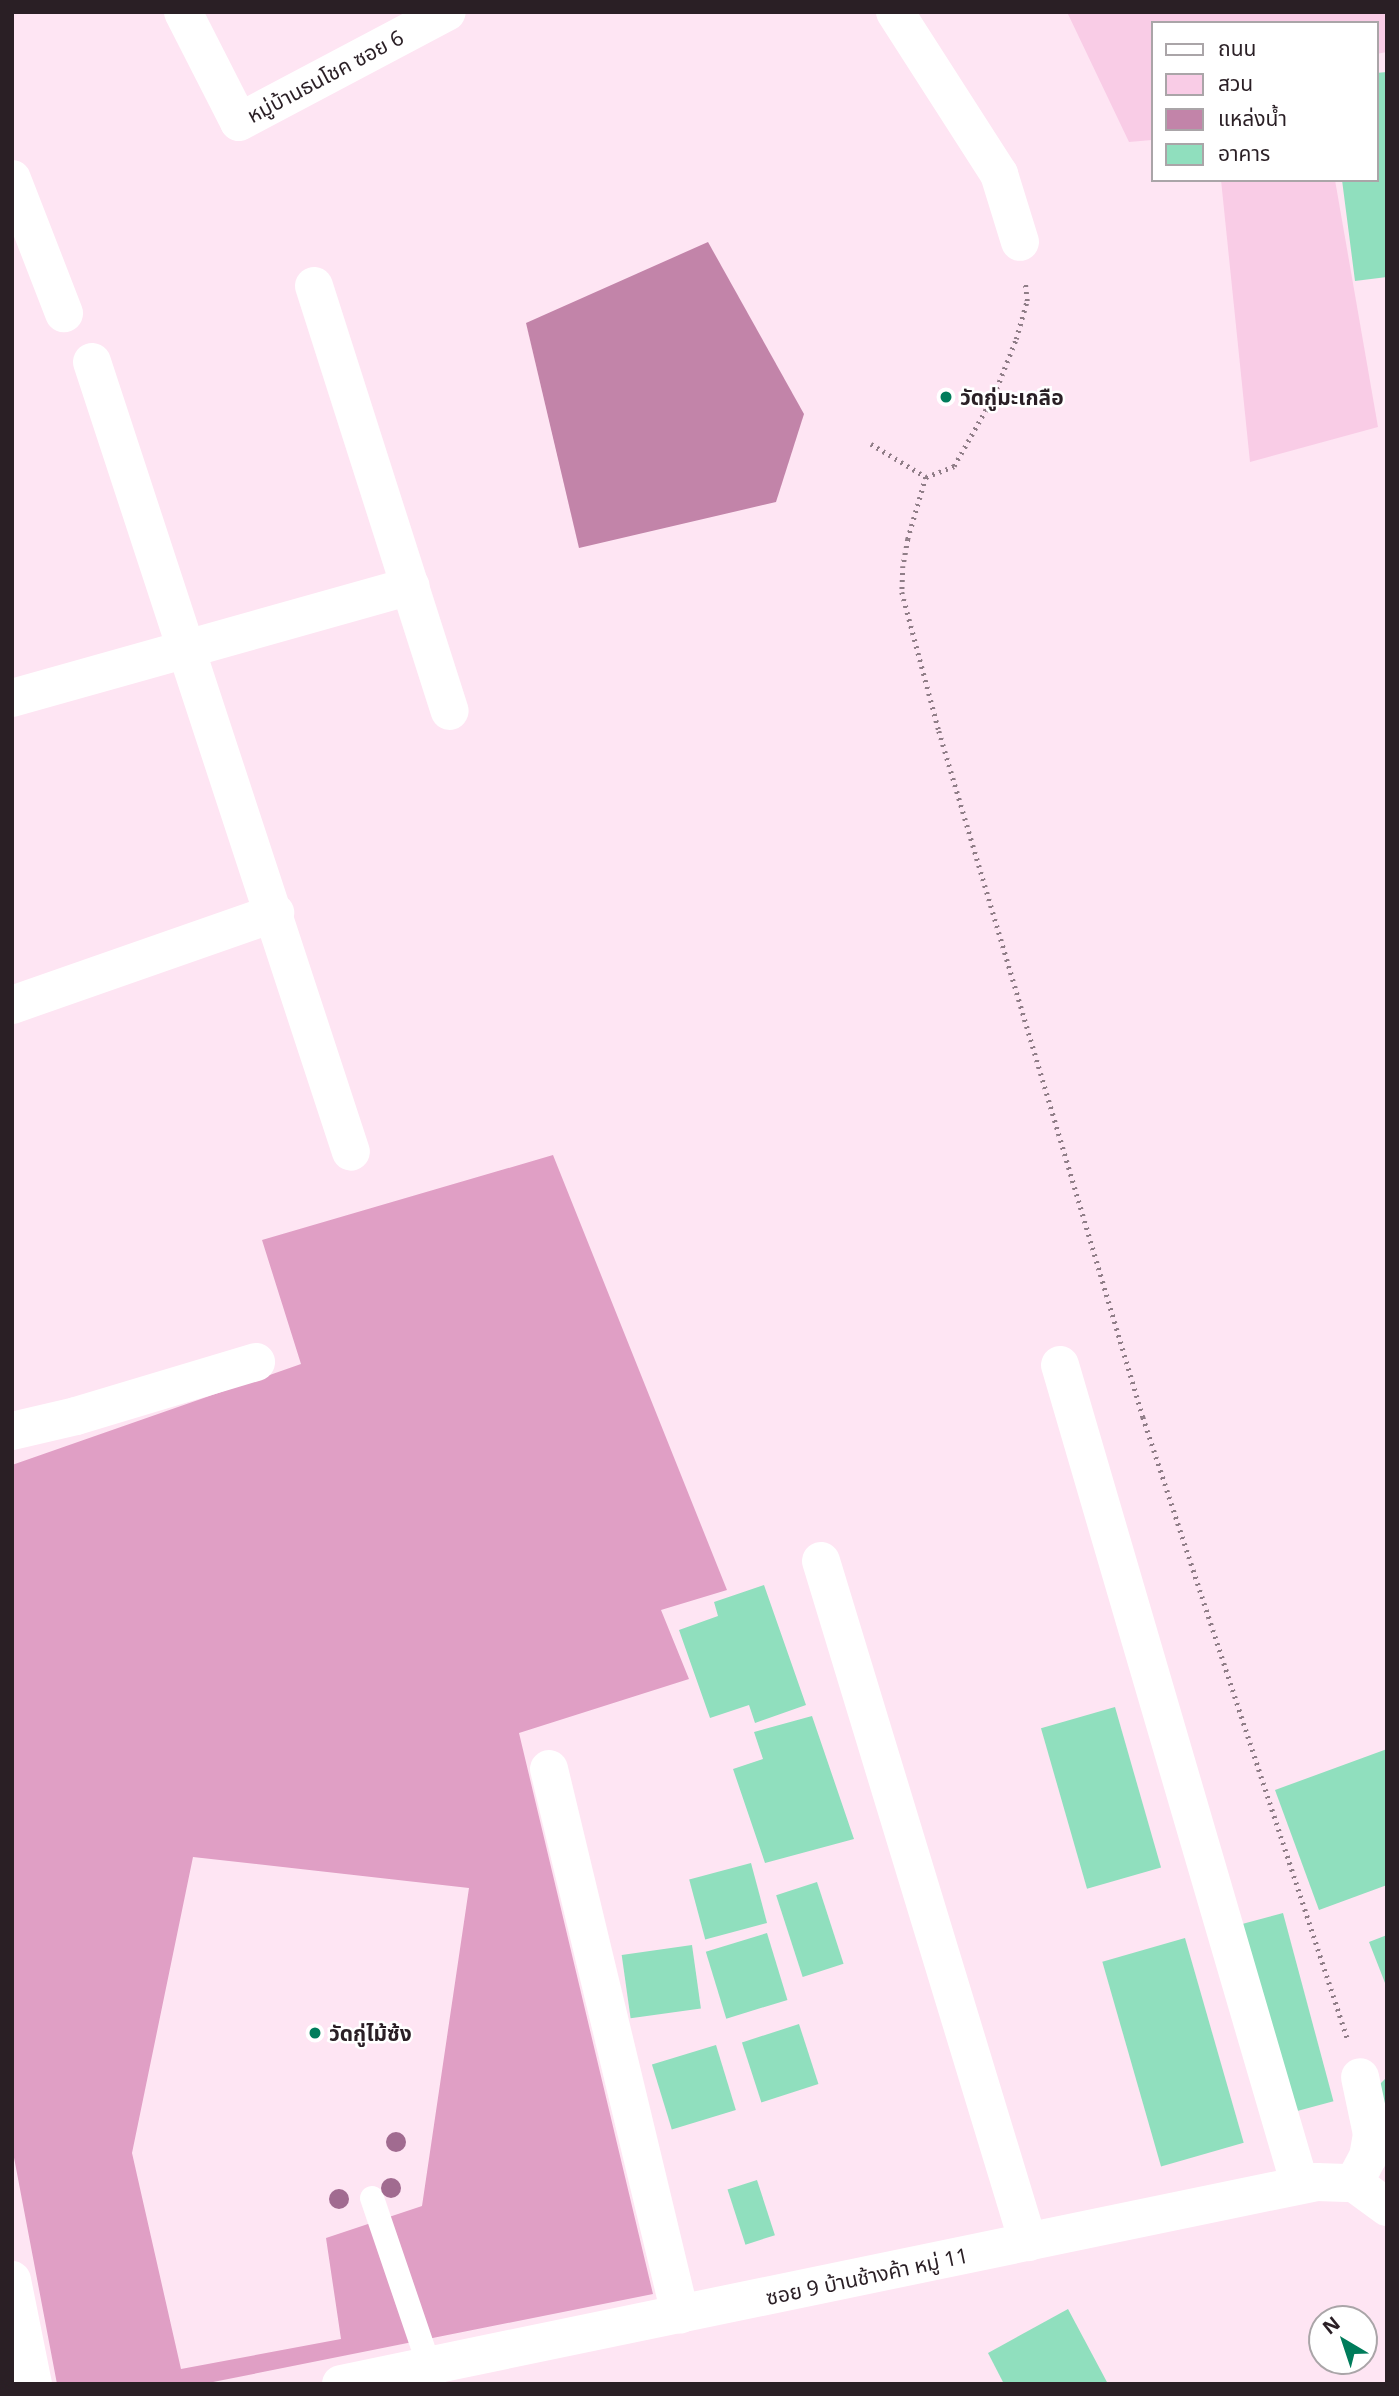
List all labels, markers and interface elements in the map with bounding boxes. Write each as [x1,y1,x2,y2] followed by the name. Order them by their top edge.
[1150,21,1378,182] legend
[243,24,407,128] street label: หมู่บ้านธนโชค ซอย 6
[1218,34,1256,62] text: ถนน
[1218,69,1253,97] text: สวน
[1218,104,1287,132] text: แหล่งน้ำ
[1218,139,1270,167] text: อาคาร
[960,384,1064,410] place label: วัดกู่มะเกลือ
[938,389,954,405] marker: วัดกู่มะเกลือ
[329,2020,412,2046] place label: วัดกู่ไม้ซ้ง
[307,2025,323,2041] marker: วัดกู่ไม้ซ้ง
[764,2242,970,2310] street label: ซอย 9 บ้านช้างค้า หมู่ 11
[1308,2305,1378,2375] north arrow
[1317,2310,1345,2340] text: N

